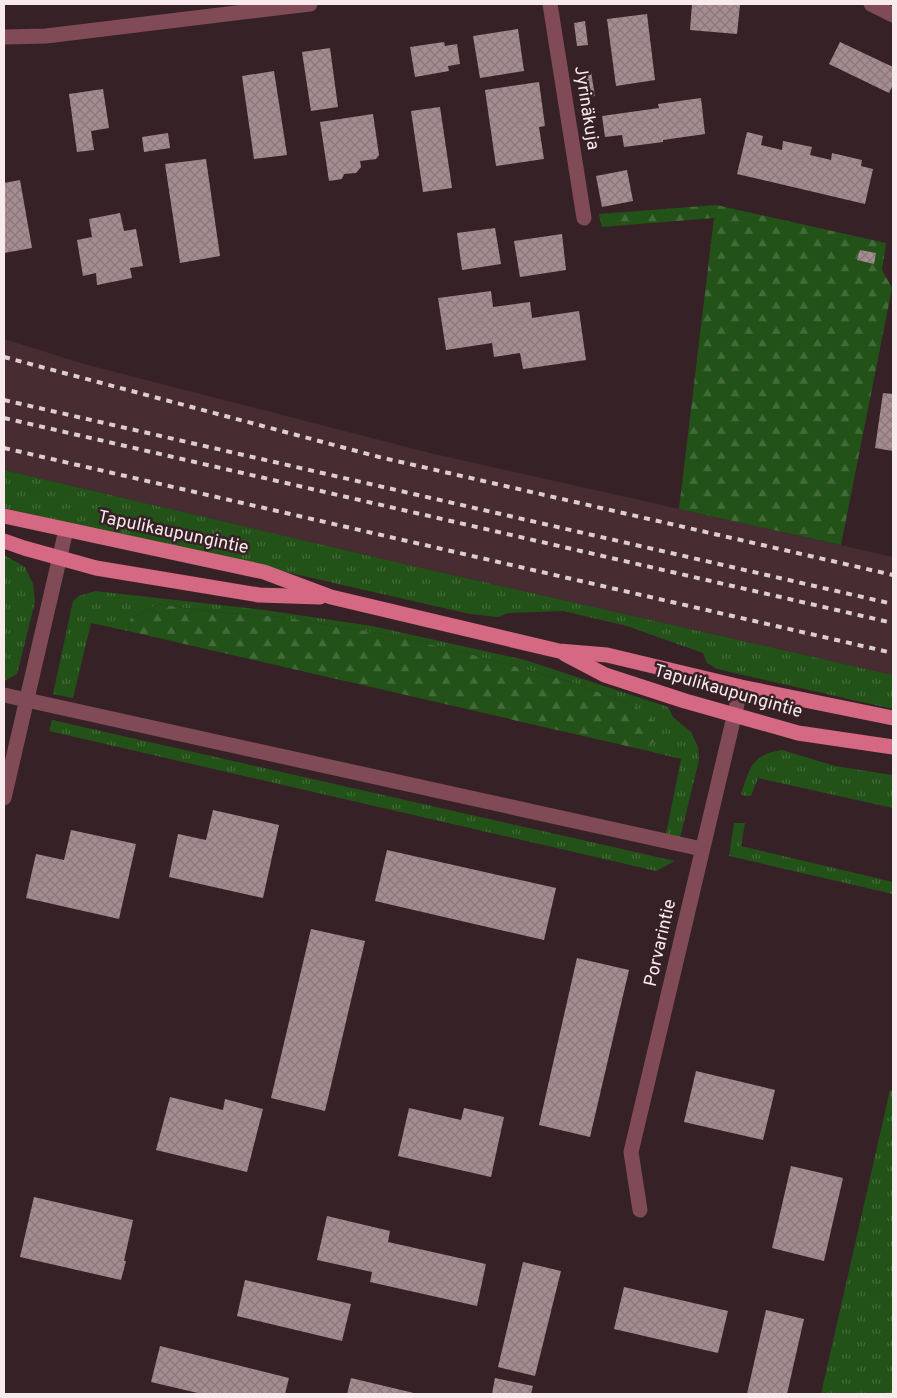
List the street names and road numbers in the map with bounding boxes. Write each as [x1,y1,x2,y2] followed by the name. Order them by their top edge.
[568,64,604,152] street label: Jyrinäkuja
[96,506,250,560] street label: Tapulikaupungintie
[651,660,805,724] street label: Tapulikaupungintie
[640,897,682,989] street label: Porvarintie

